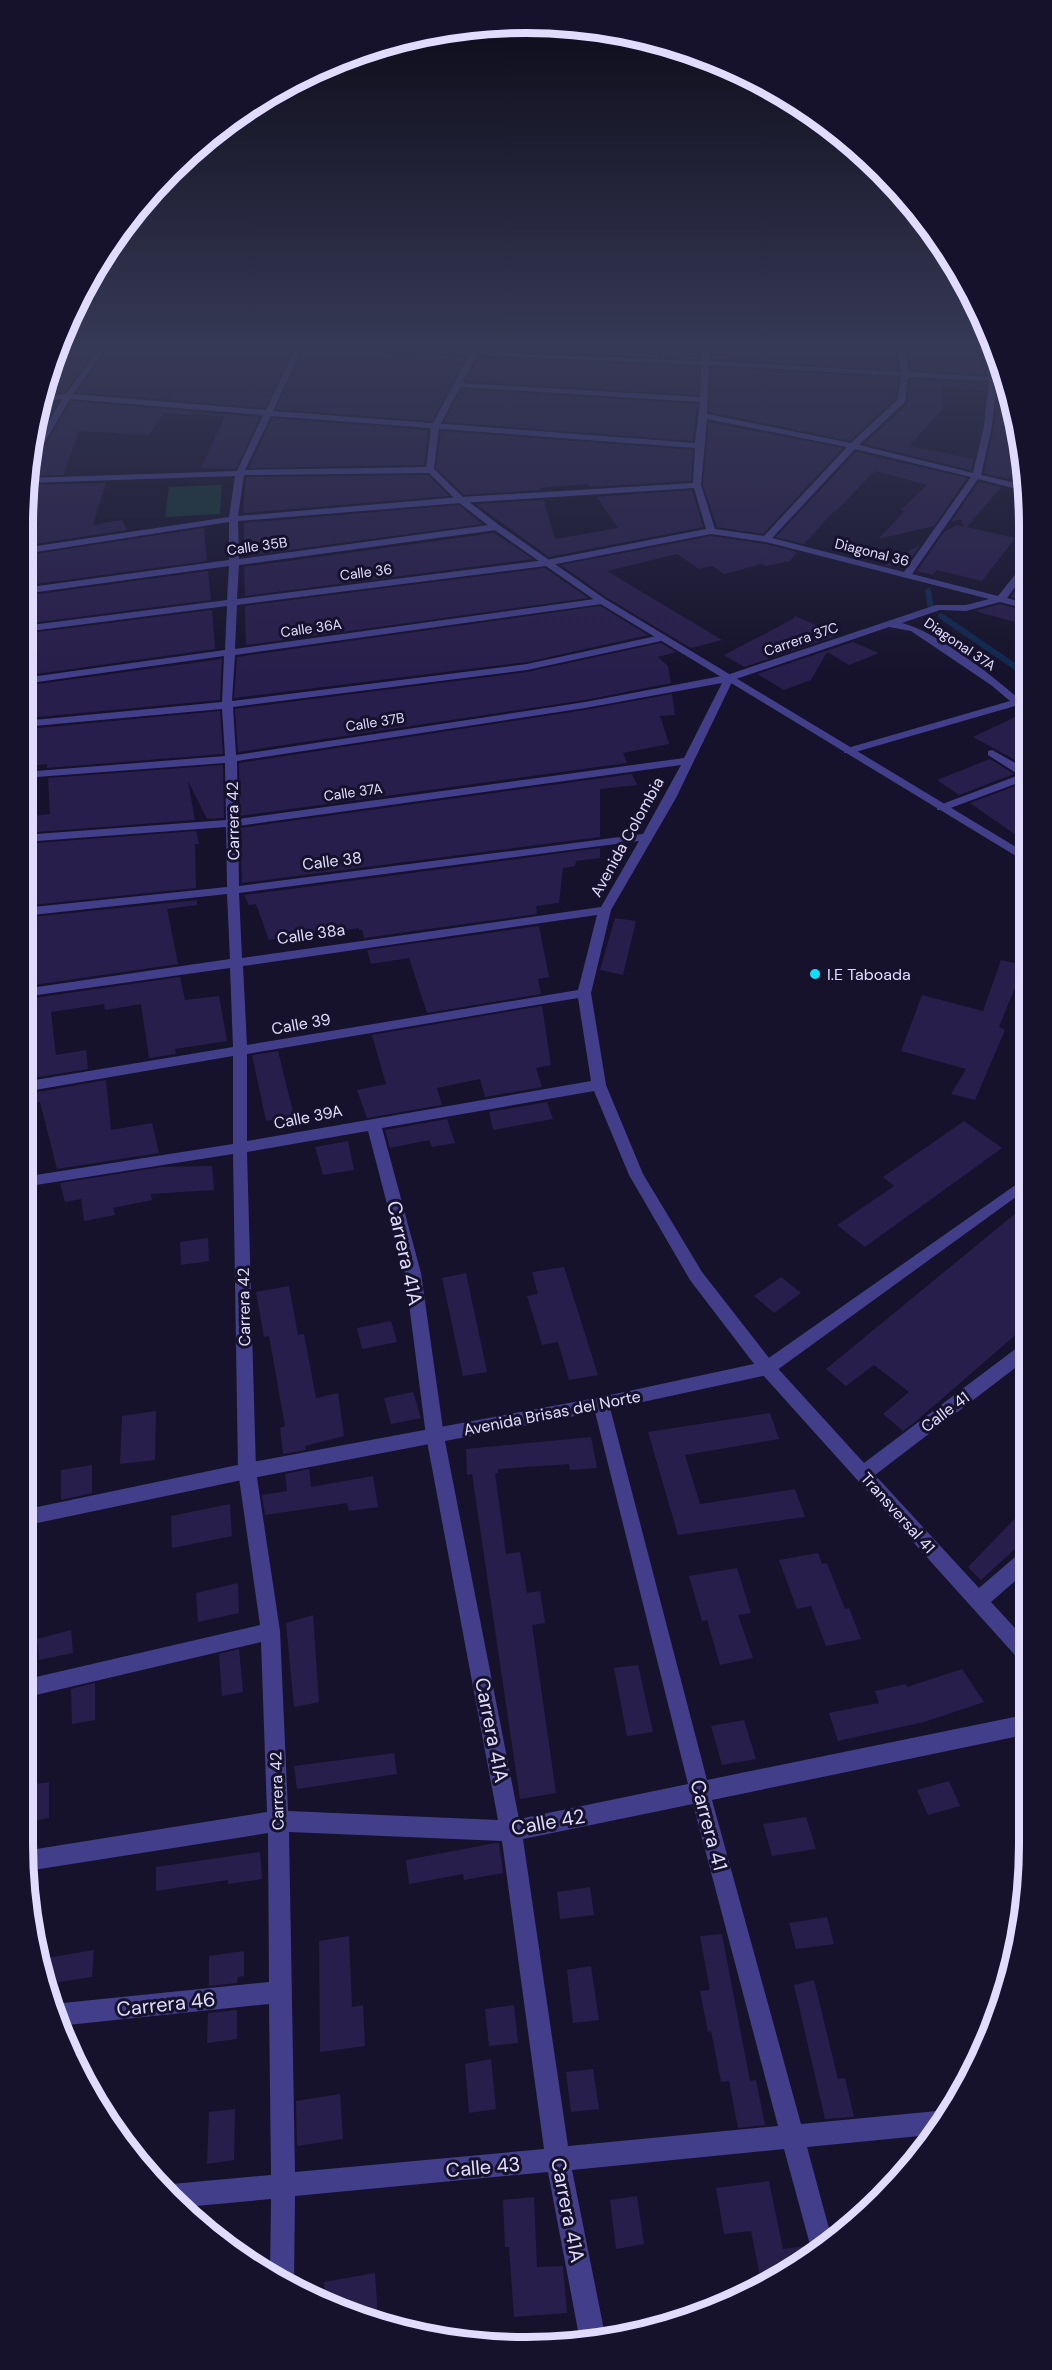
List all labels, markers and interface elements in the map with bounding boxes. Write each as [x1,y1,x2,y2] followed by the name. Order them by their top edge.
[226,533,288,559] street label: Calle 35B
[833,534,911,570] street label: Diagonal 36
[339,560,393,584] street label: Calle 36
[921,613,999,675] street label: Diagonal 37A
[279,615,343,641] street label: Calle 36A
[761,618,841,660] street label: Carrera 37C
[344,708,406,736] street label: Calle 37B
[585,773,669,901] street label: Avenida Colombia
[322,779,384,805] street label: Calle 37A
[222,782,244,860] street label: Carrera 42
[301,847,363,875] street label: Calle 38
[276,919,346,949] street label: Calle 38a
[827,964,911,985] place label: I.E Taboada
[808,967,822,981] marker: I.E Taboada
[270,1008,332,1040] street label: Calle 39
[272,1100,345,1134] street label: Calle 39A
[381,1198,429,1308] street label: Carrera 41A
[233,1268,255,1346] street label: Carrera 42
[462,1386,642,1440] street label: Avenida Brisas del Norte
[917,1387,973,1437] street label: Calle 41
[856,1468,940,1558] street label: Transversal 41
[469,1675,515,1785] street label: Carrera 41A
[265,1751,289,1831] street label: Carrera 42
[684,1777,734,1873] street label: Carrera 41
[509,1803,587,1841] street label: Calle 42
[115,1986,217,2022] street label: Carrera 46
[445,2151,521,2183] street label: Calle 43
[545,2155,591,2265] street label: Carrera 41A

